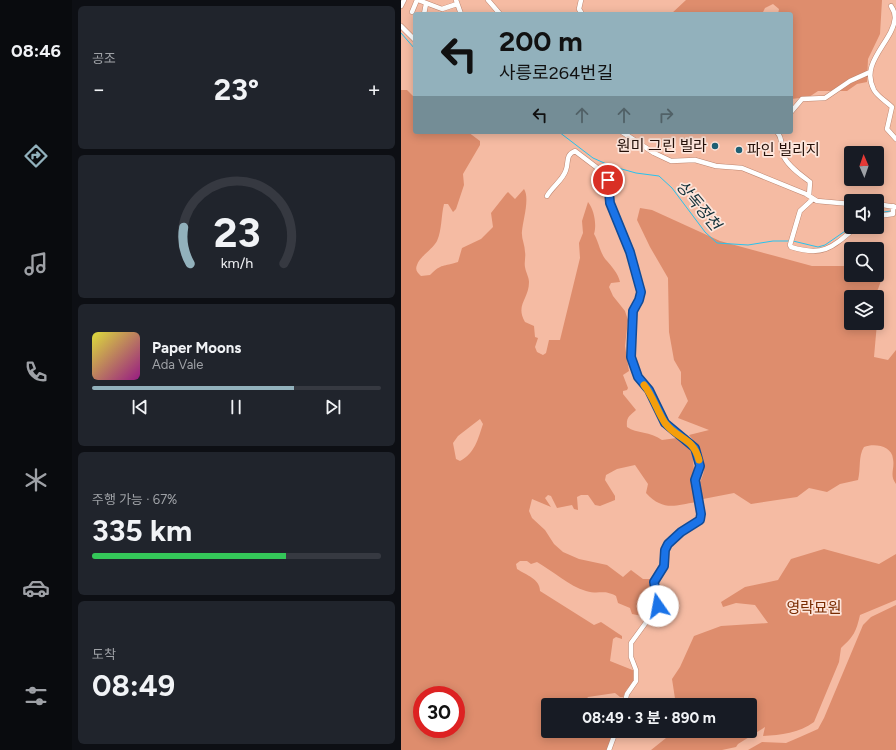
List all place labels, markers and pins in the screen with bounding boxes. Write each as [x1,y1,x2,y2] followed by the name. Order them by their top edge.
[617,137,707,155] place label: 원미 그린 빌라
[710,141,720,151] marker: 원미 그린 빌라
[747,141,820,159] place label: 파인 빌리지
[734,145,744,155] marker: 파인 빌리지
[591,163,625,197] pin

